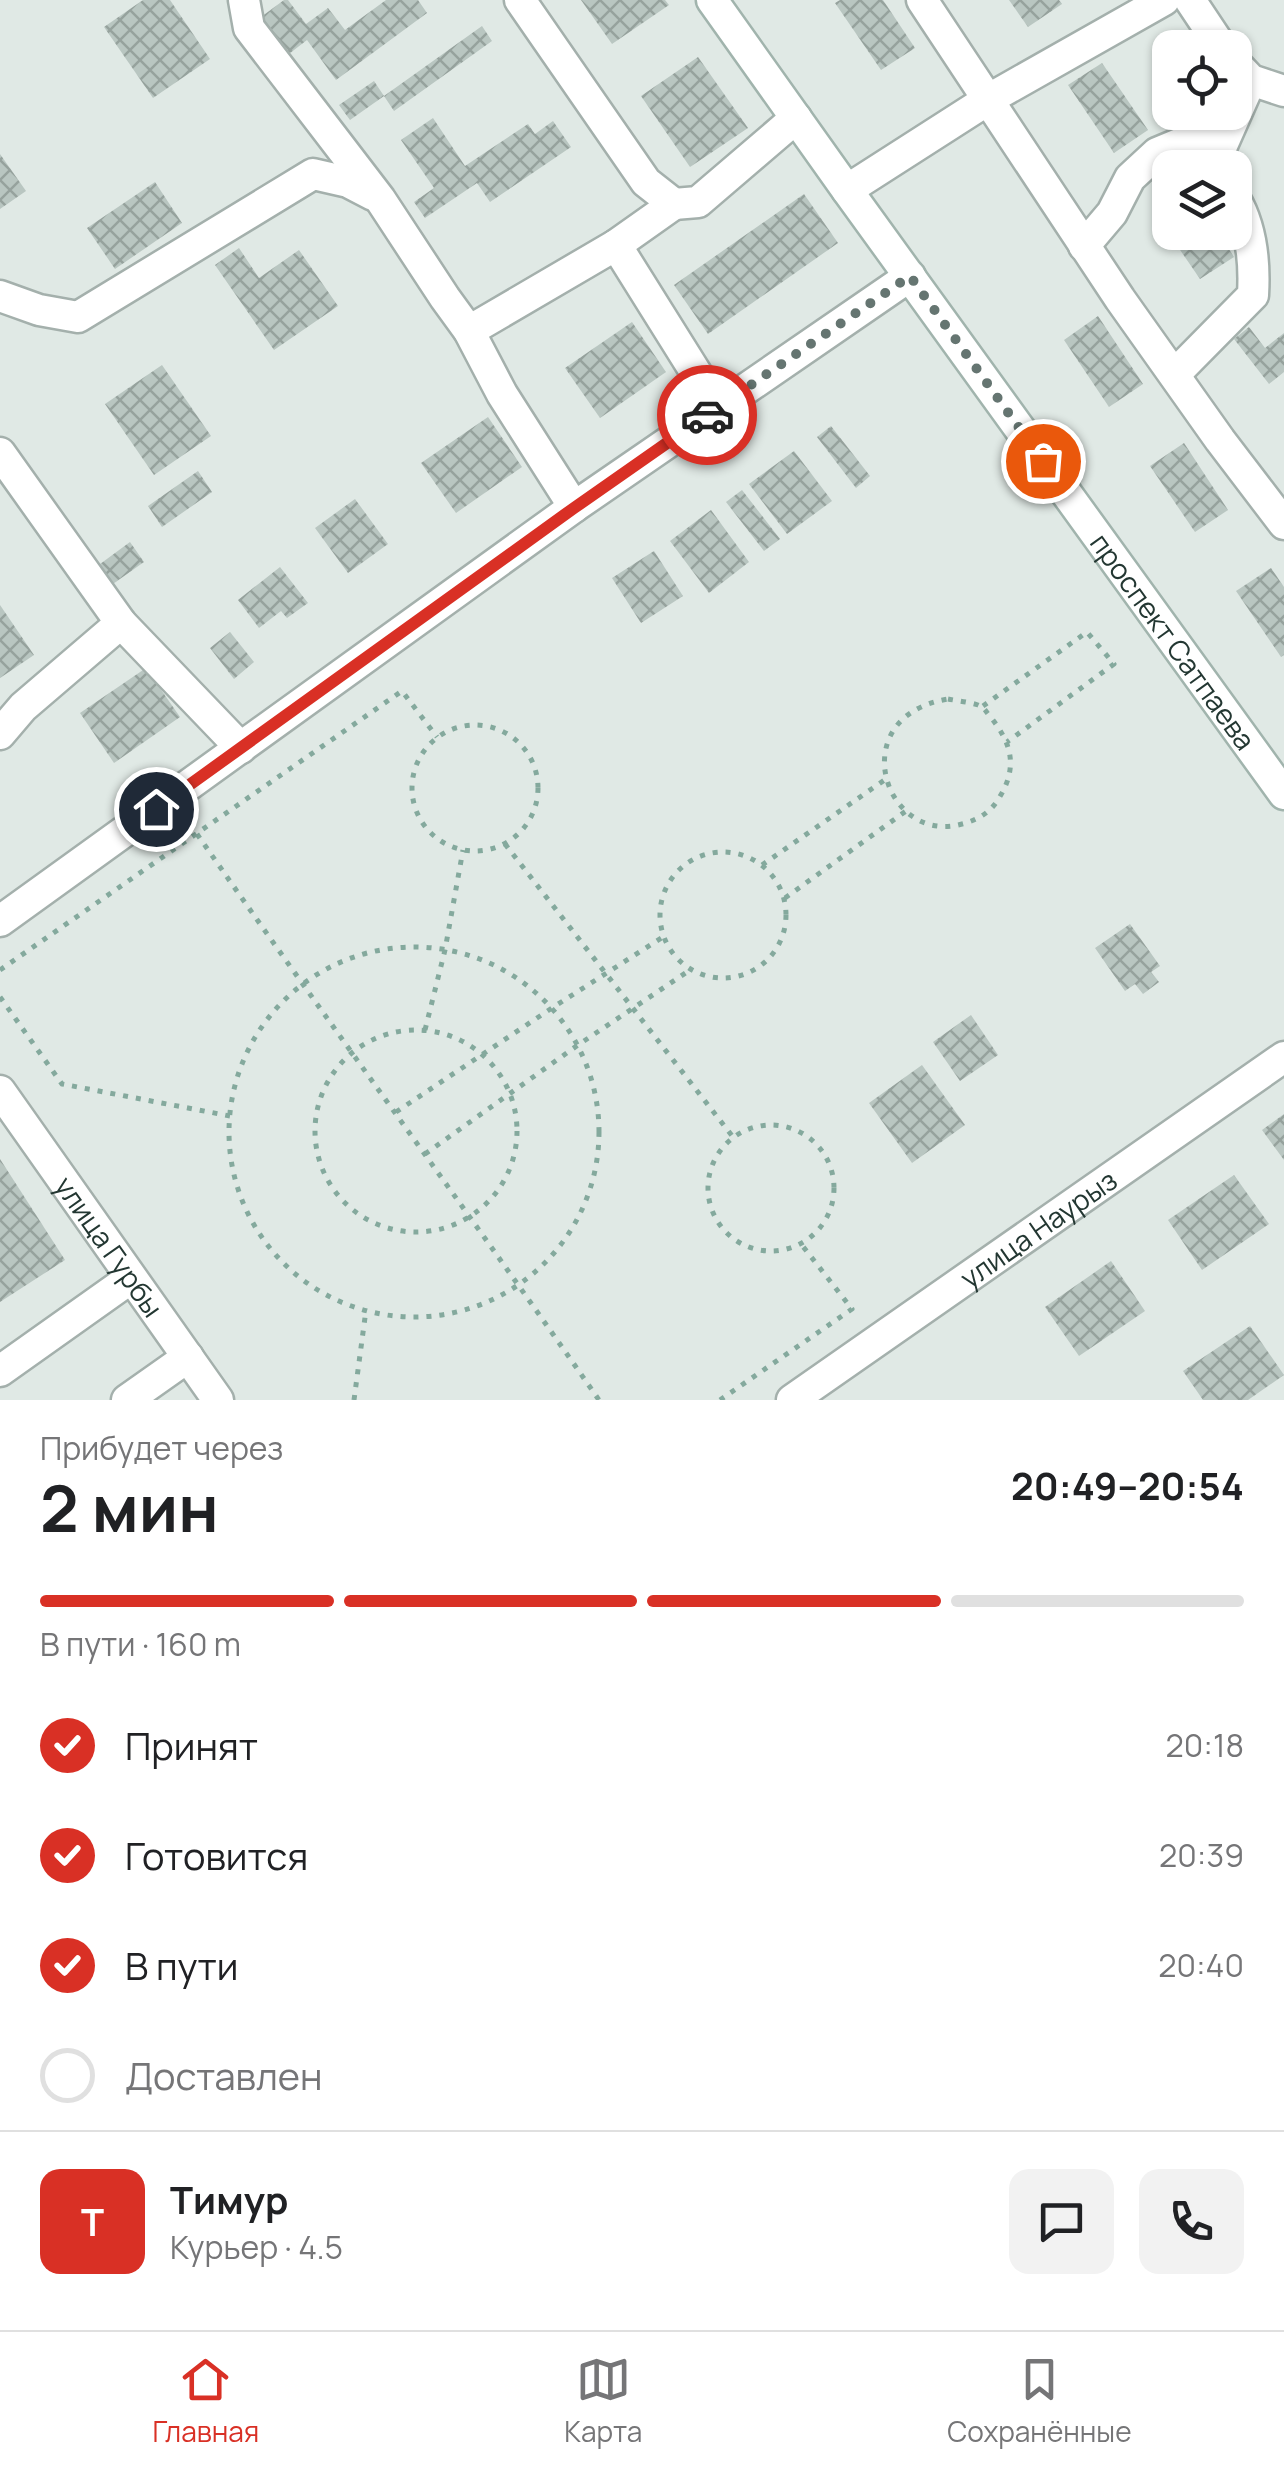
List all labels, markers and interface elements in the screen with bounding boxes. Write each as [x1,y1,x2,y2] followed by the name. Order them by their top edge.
[1152,30,1252,250] map controls
[1152,30,1252,130] button: locate
[1152,150,1252,250] button: layers
[657,365,757,465] courier
[680,388,735,443] icon: car
[1001,419,1086,504] pin
[1016,434,1071,489] icon: bag
[1082,525,1265,757] street label: проспект Сатпаева
[114,767,199,852] pin
[129,782,184,837] icon: home
[952,1161,1124,1296] street label: улица Наурыз
[47,1168,172,1324] street label: улица Гурбы
[40,1426,283,1470] text: Прибудет через
[1011,1459,1244,1511] text: 20:49–20:54
[40,1463,219,1552] text: 2 мин
[40,1622,241,1666] text: В пути · 160 m
[40,1718,95,1773] icon: check
[125,1719,258,1771] text: Принят
[1166,1723,1244,1767] text: 20:18
[40,1828,95,1883] icon: check
[125,1829,308,1881] text: Готовится
[1159,1833,1244,1877] text: 20:39
[40,1938,95,1993] icon: check
[125,1939,238,1991] text: В пути
[1158,1943,1244,1987] text: 20:40
[125,2049,323,2101] text: Доставлен
[1009,2169,1114,2274] button: chat
[1139,2169,1244,2274] button: phone
[170,2173,288,2225] text: Тимур
[81,2195,104,2247] text: Т
[170,2225,343,2269] text: Курьер · 4.5
[152,2352,259,2450] tab: Главная
[564,2352,642,2450] tab: Карта
[947,2352,1132,2450] tab: Сохранённые

